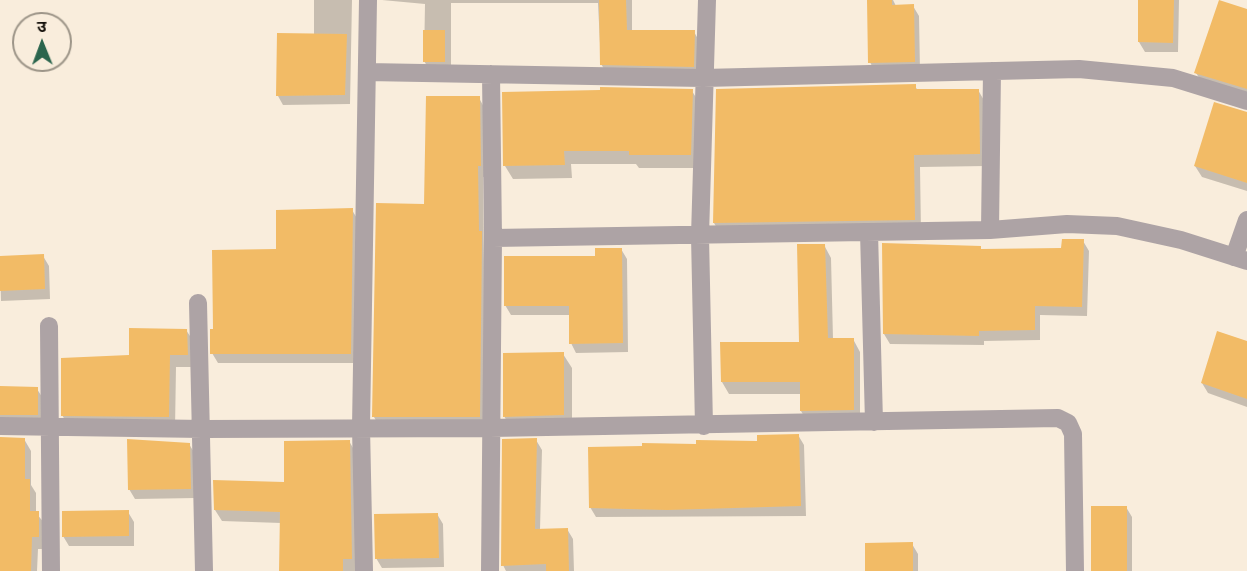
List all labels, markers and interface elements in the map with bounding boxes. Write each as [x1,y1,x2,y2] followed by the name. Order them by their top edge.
[12,12,72,72] north arrow
[37,14,47,38] text: उ

